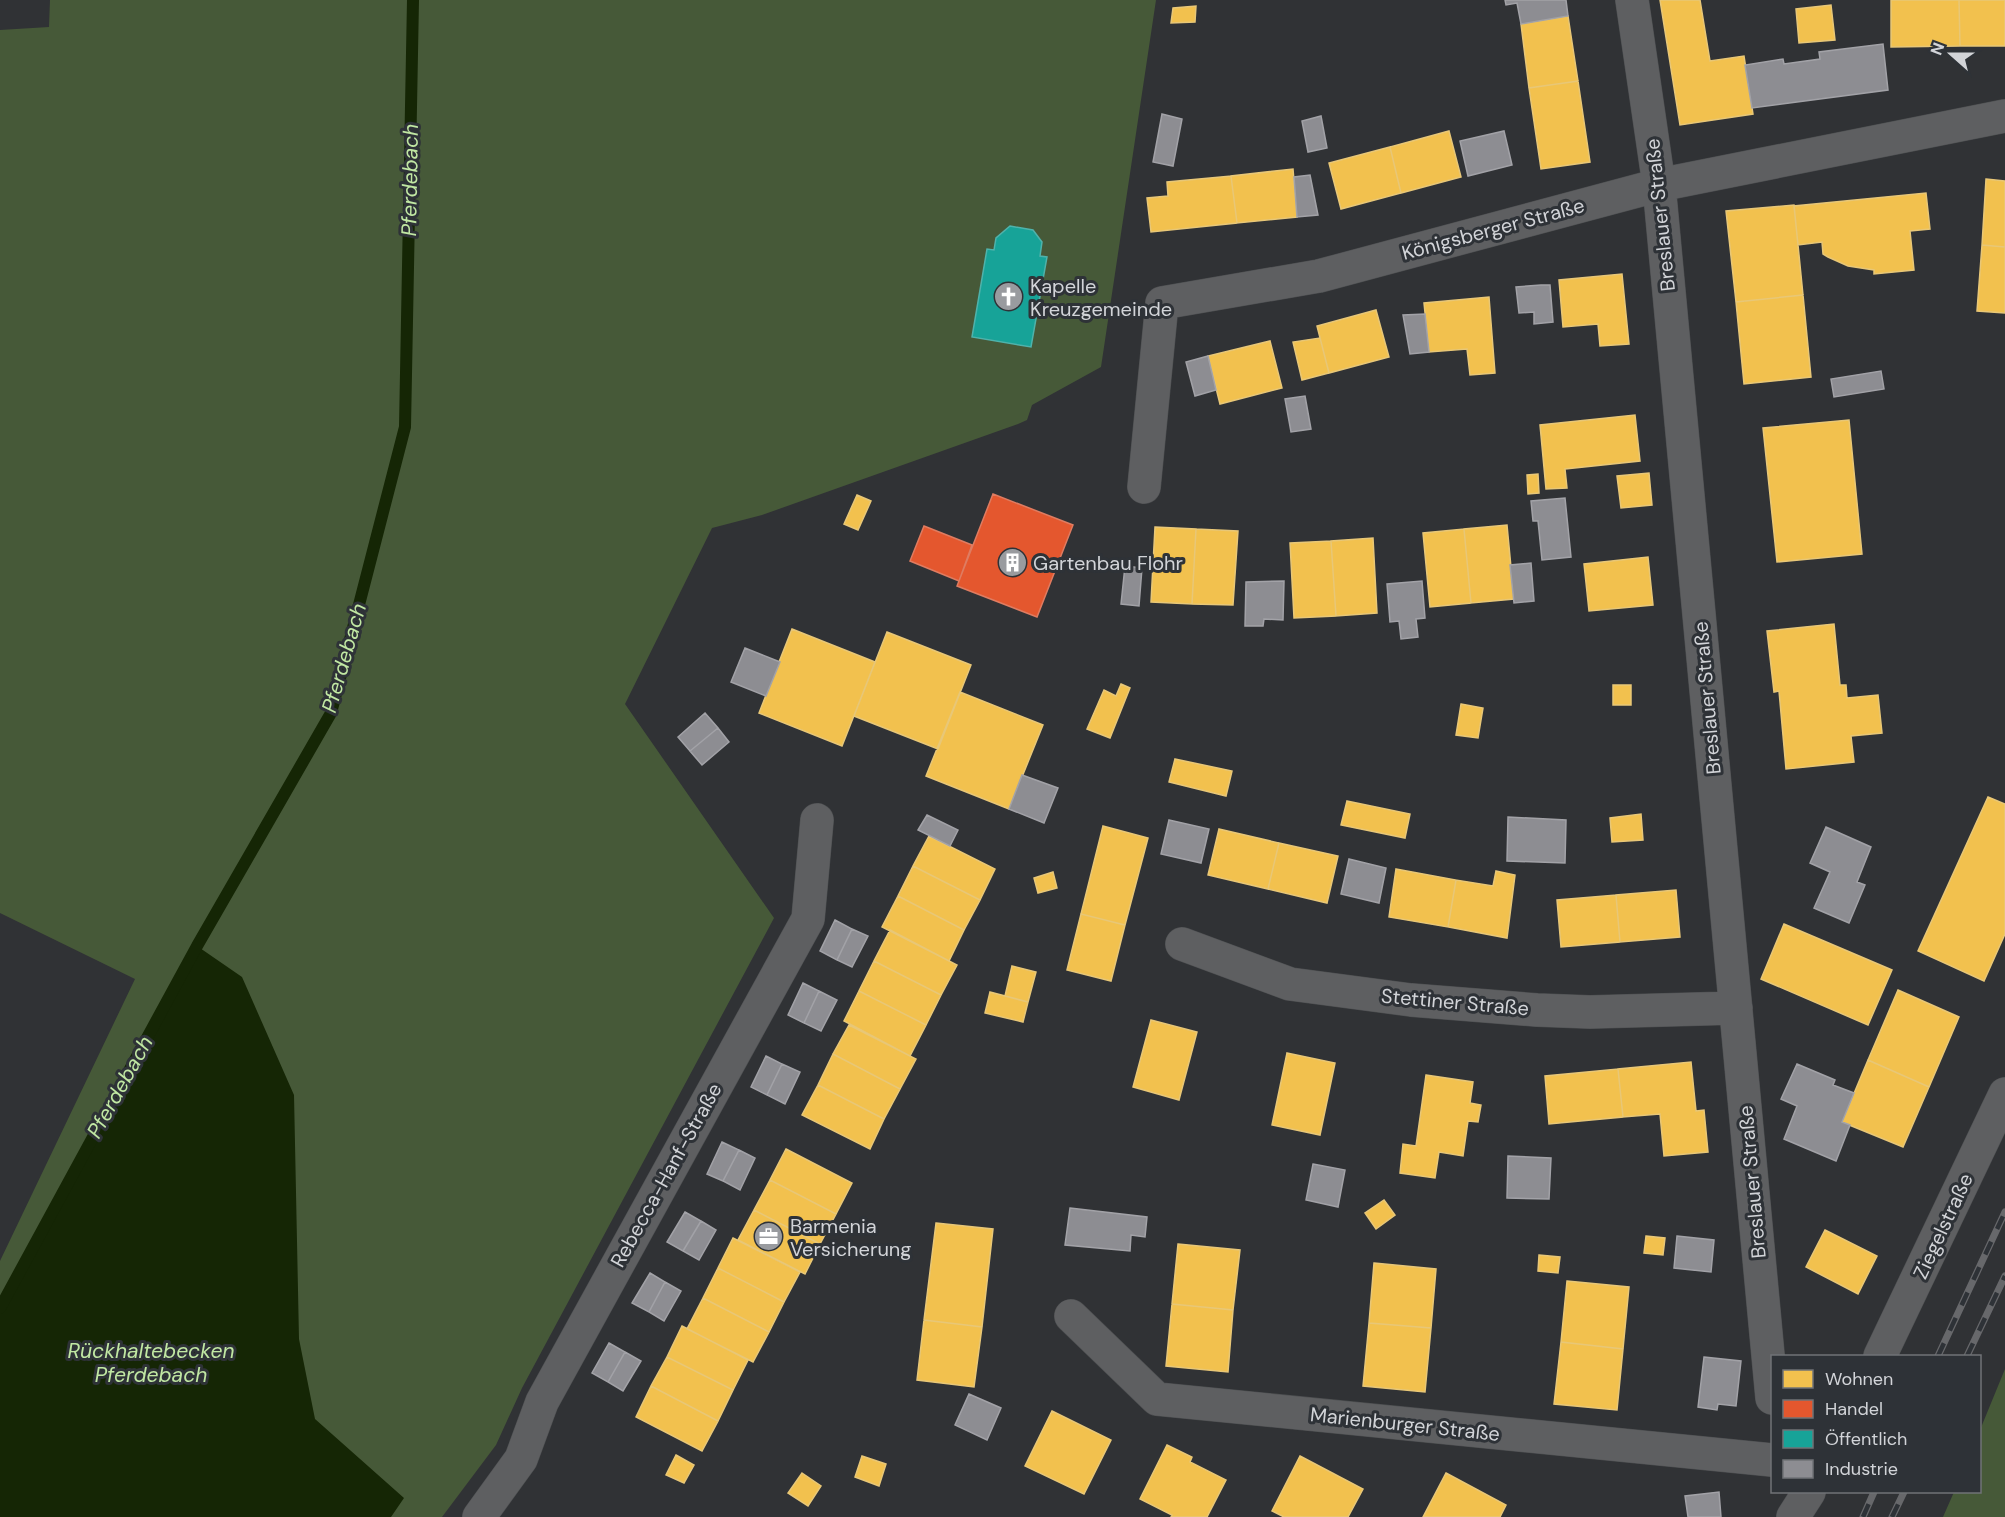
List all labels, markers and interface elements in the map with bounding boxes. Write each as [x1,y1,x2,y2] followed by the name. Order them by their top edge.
[1921,24,1981,84] north arrow
[1926,40,1949,58] text: N
[395,123,425,237] water label: Pferdebach
[1639,137,1681,293] street label: Breslauer Straße
[1399,192,1587,266] street label: Königsberger Straße
[1030,273,1172,322] place label: Kapelle Kreuzgemeinde
[993,281,1025,313] church icon: Kapelle Kreuzgemeinde
[996,547,1028,579] building icon: Gartenbau Flohr
[1033,550,1183,576] place label: Gartenbau Flohr
[315,600,373,716] water label: Pferdebach
[1687,620,1727,776] street label: Breslauer Straße
[1380,983,1530,1021] street label: Stettiner Straße
[80,1031,160,1143] water label: Pferdebach
[605,1078,727,1272] street label: Rebecca-Hanf-Straße
[1732,1104,1772,1260] street label: Breslauer Straße
[1907,1169,1979,1283] street label: Ziegelstraße
[790,1213,911,1262] place label: Barmenia Versicherung
[753,1221,785,1253] office icon: Barmenia Versicherung
[68,1337,234,1389] water label: Rückhaltebecken Pferdebach
[1771,1355,1981,1493] legend
[1825,1367,1893,1391] text: Wohnen
[1825,1397,1883,1421] text: Handel
[1309,1401,1501,1447] street label: Marienburger Straße
[1825,1427,1907,1451] text: Öffentlich
[1825,1457,1898,1481] text: Industrie

